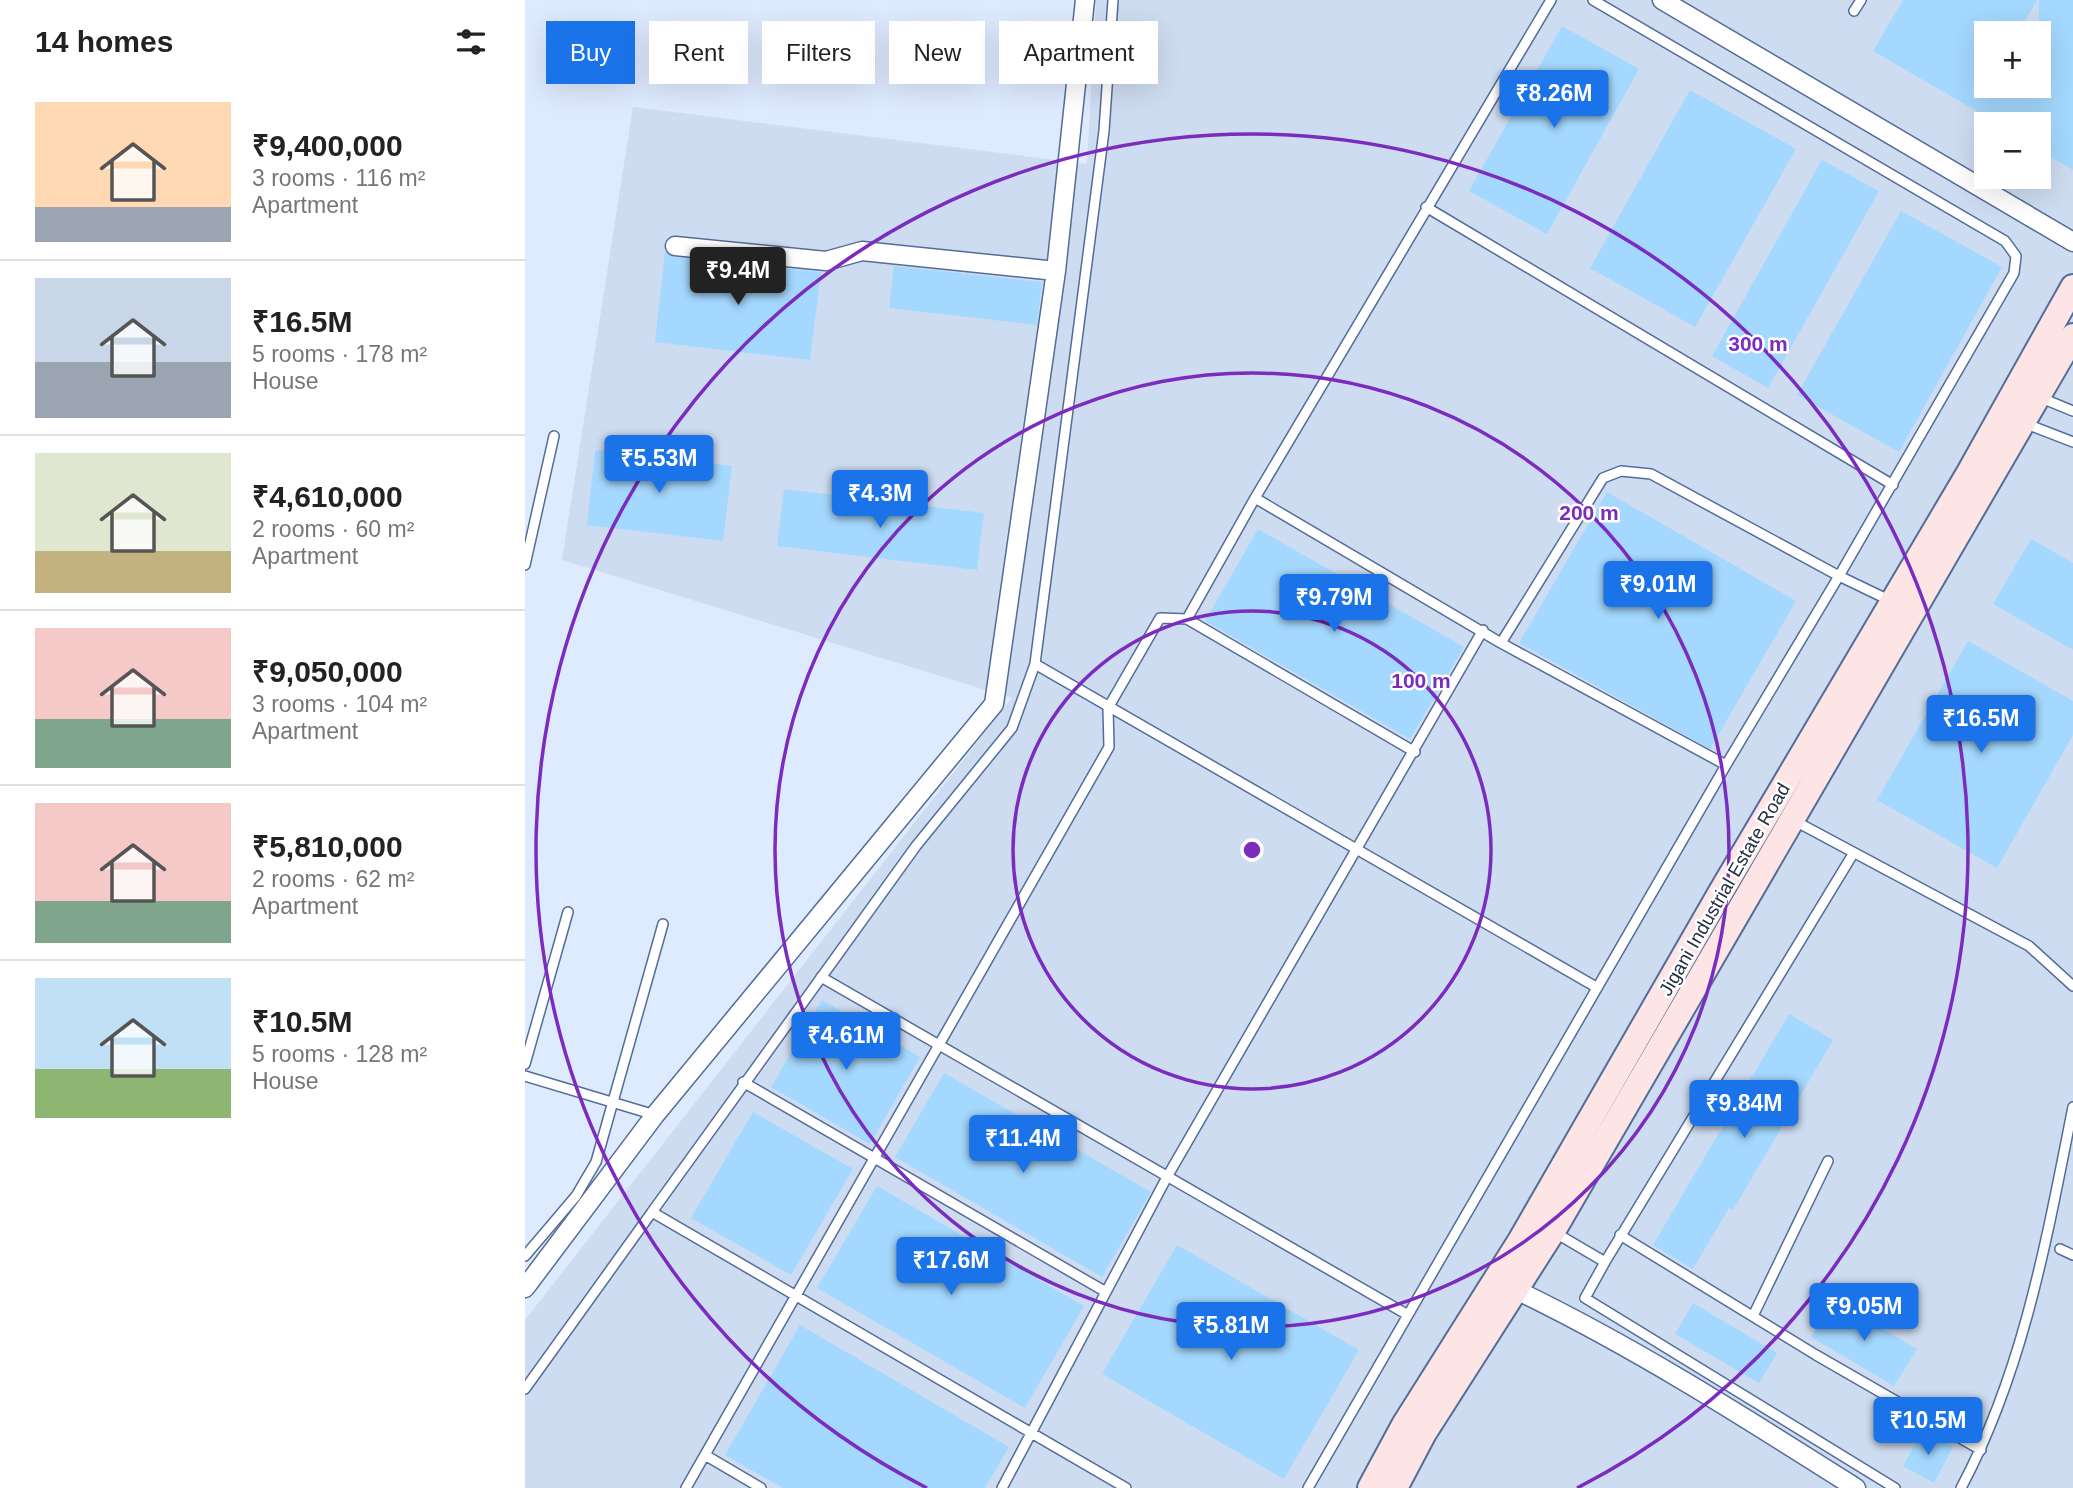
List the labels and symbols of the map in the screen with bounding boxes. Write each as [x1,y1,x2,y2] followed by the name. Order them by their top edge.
[1497,71,1611,130] pin: ₹8.26M
[689,247,787,307] pin: ₹9.4M
[1728,332,1788,355] text: 300 m
[602,435,716,495] pin: ₹5.53M
[831,470,929,530] pin: ₹4.3M
[1559,501,1619,524] text: 200 m
[1601,562,1715,621] pin: ₹9.01M
[1277,574,1391,634] pin: ₹9.79M
[1391,669,1451,692] text: 100 m
[1924,696,2038,755] pin: ₹16.5M
[1655,779,1794,999] street label: Jigani Industrial Estate Road
[1240,838,1264,862] centre of rings
[789,1012,903,1072] pin: ₹4.61M
[1687,1080,1801,1140] pin: ₹9.84M
[966,1116,1080,1175] pin: ₹11.4M
[894,1238,1008,1297] pin: ₹17.6M
[1807,1284,1921,1343] pin: ₹9.05M
[1174,1302,1288,1362] pin: ₹5.81M
[1871,1398,1985,1457] pin: ₹10.5M

